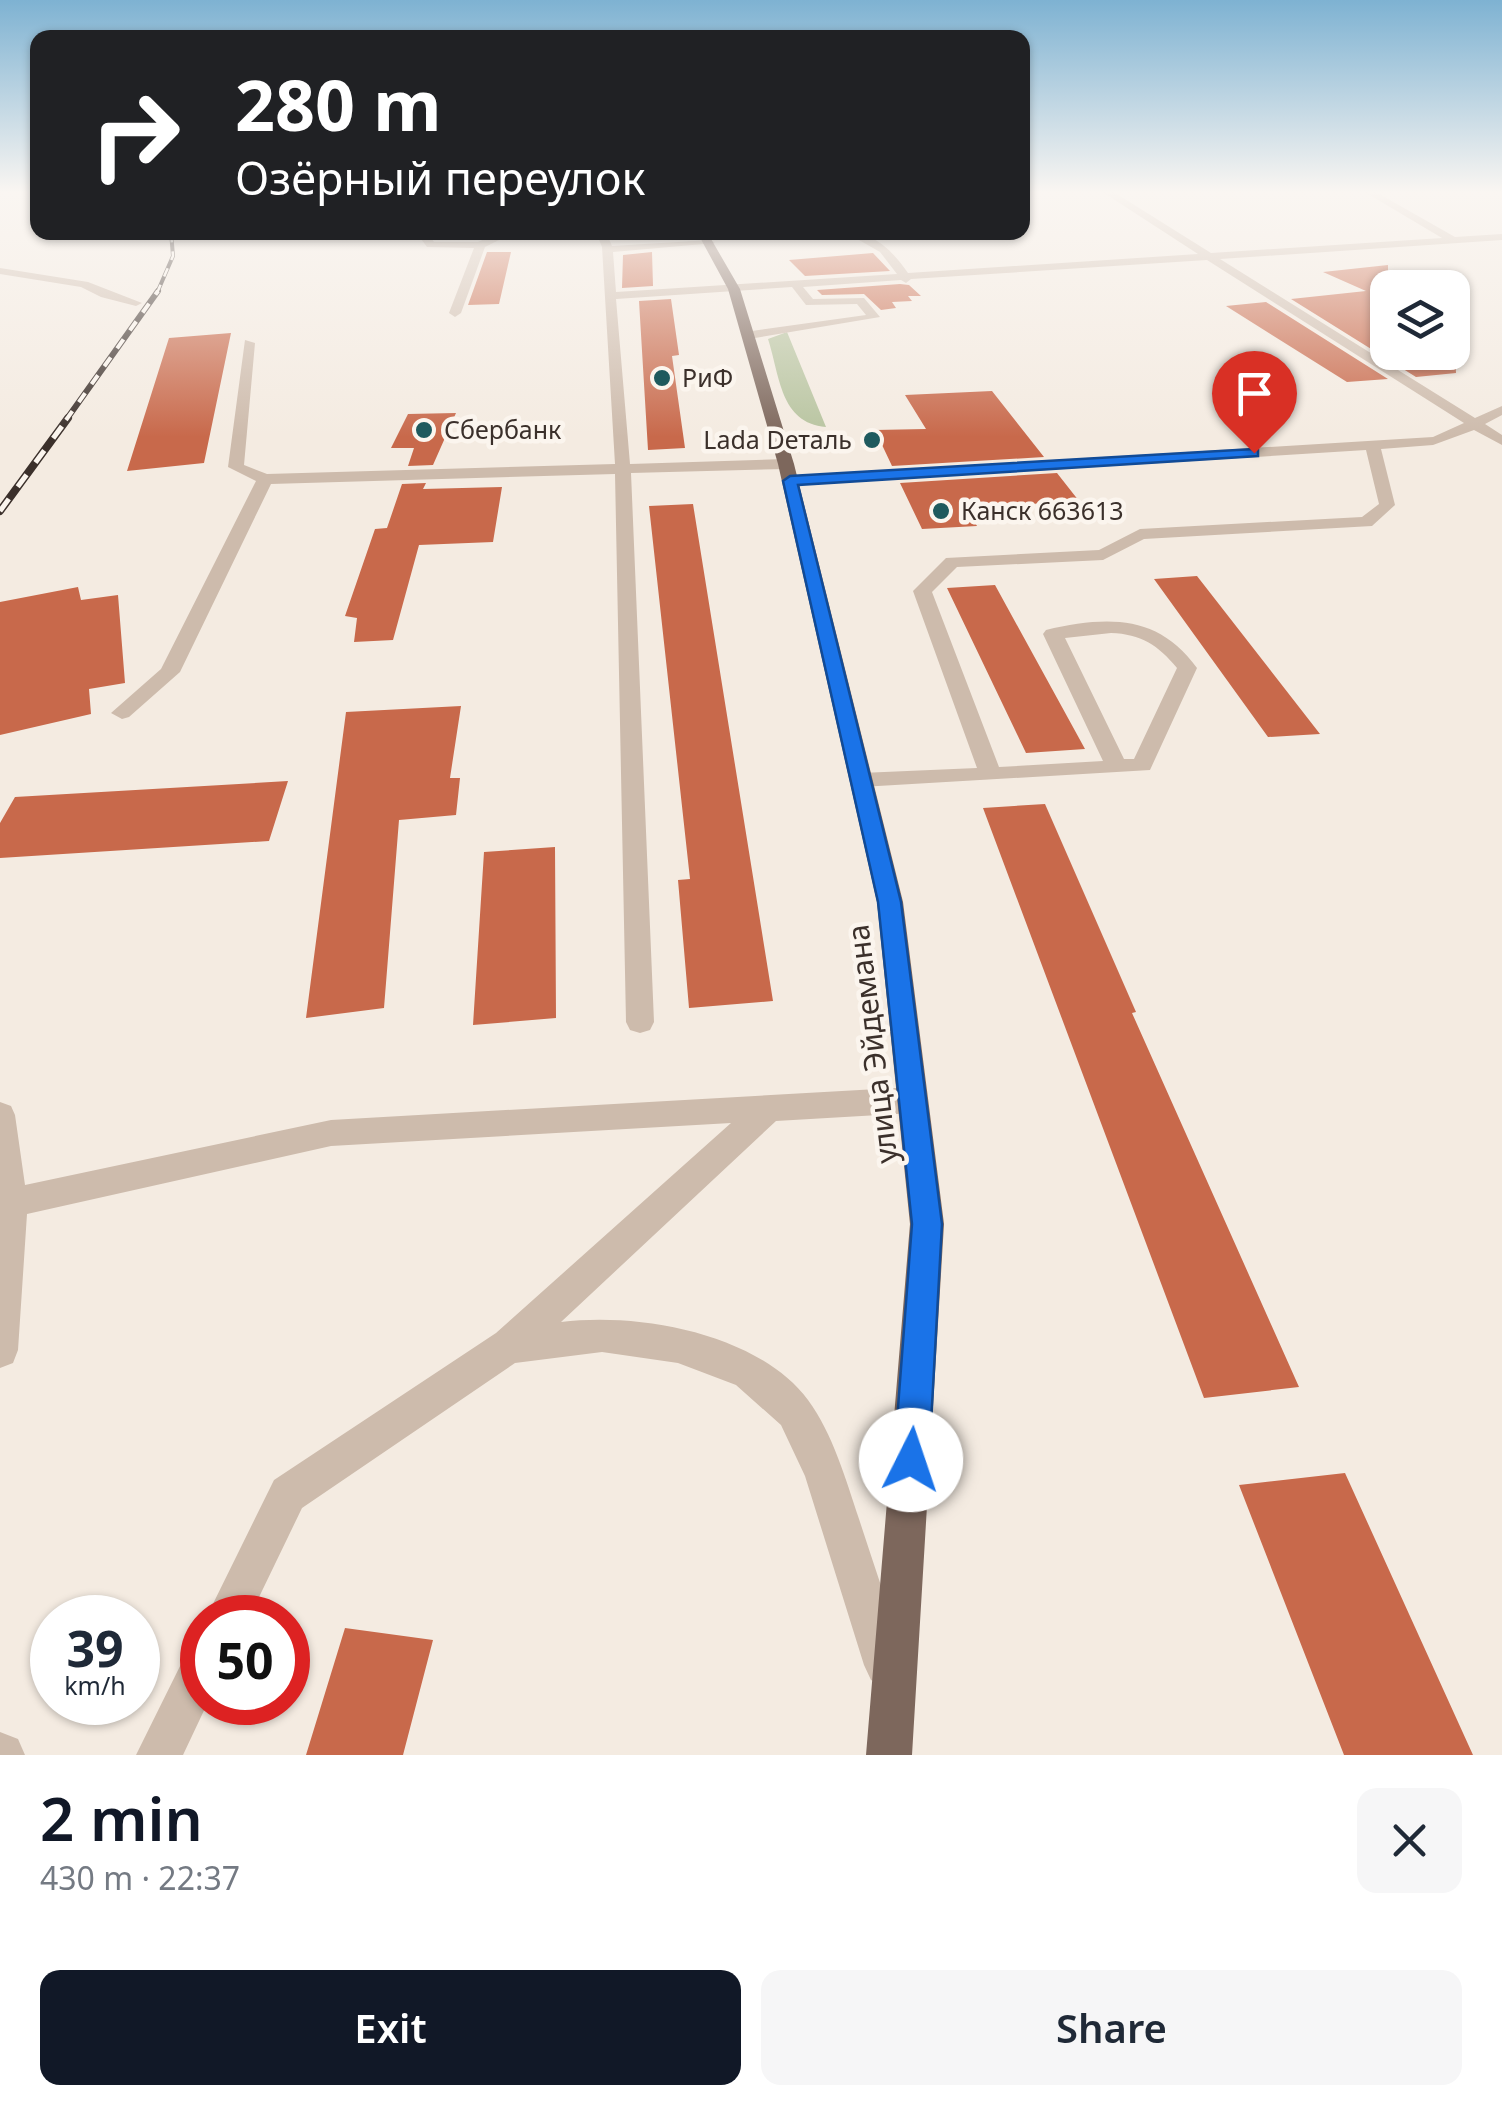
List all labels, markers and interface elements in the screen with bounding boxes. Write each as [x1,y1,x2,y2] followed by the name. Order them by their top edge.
[235,56,442,152] text: 280 m
[70,70,200,200] icon: right
[235,147,645,208] text: Озёрный переулок
[1370,270,1470,370] map controls
[1370,270,1470,370] button: layers
[1212,351,1297,454] pin
[682,360,733,394] place label: РиФ
[1227,366,1282,421] icon: arrive
[651,367,673,389] marker: РиФ
[444,412,562,446] place label: Сбербанк
[413,419,435,441] marker: Сбербанк
[703,422,852,456] place label: Lada Dеталь
[861,429,883,451] marker: Lada Dеталь
[961,493,1124,527] place label: Канск 663613
[930,500,952,522] marker: Канск 663613
[837,922,907,1166] street label: улица Эйдемана
[859,1408,963,1512] position arrow
[180,1595,310,1725] speed limit sign: 50
[66,1614,124,1682] text: 39
[64,1668,126,1702] text: km/h
[40,1777,203,1859] text: 2 min
[1357,1788,1462,1893] button: close
[40,1856,240,1899] text: 430 m · 22:37
[40,1970,741,2085] button: Exit
[761,1970,1462,2085] button: Share

